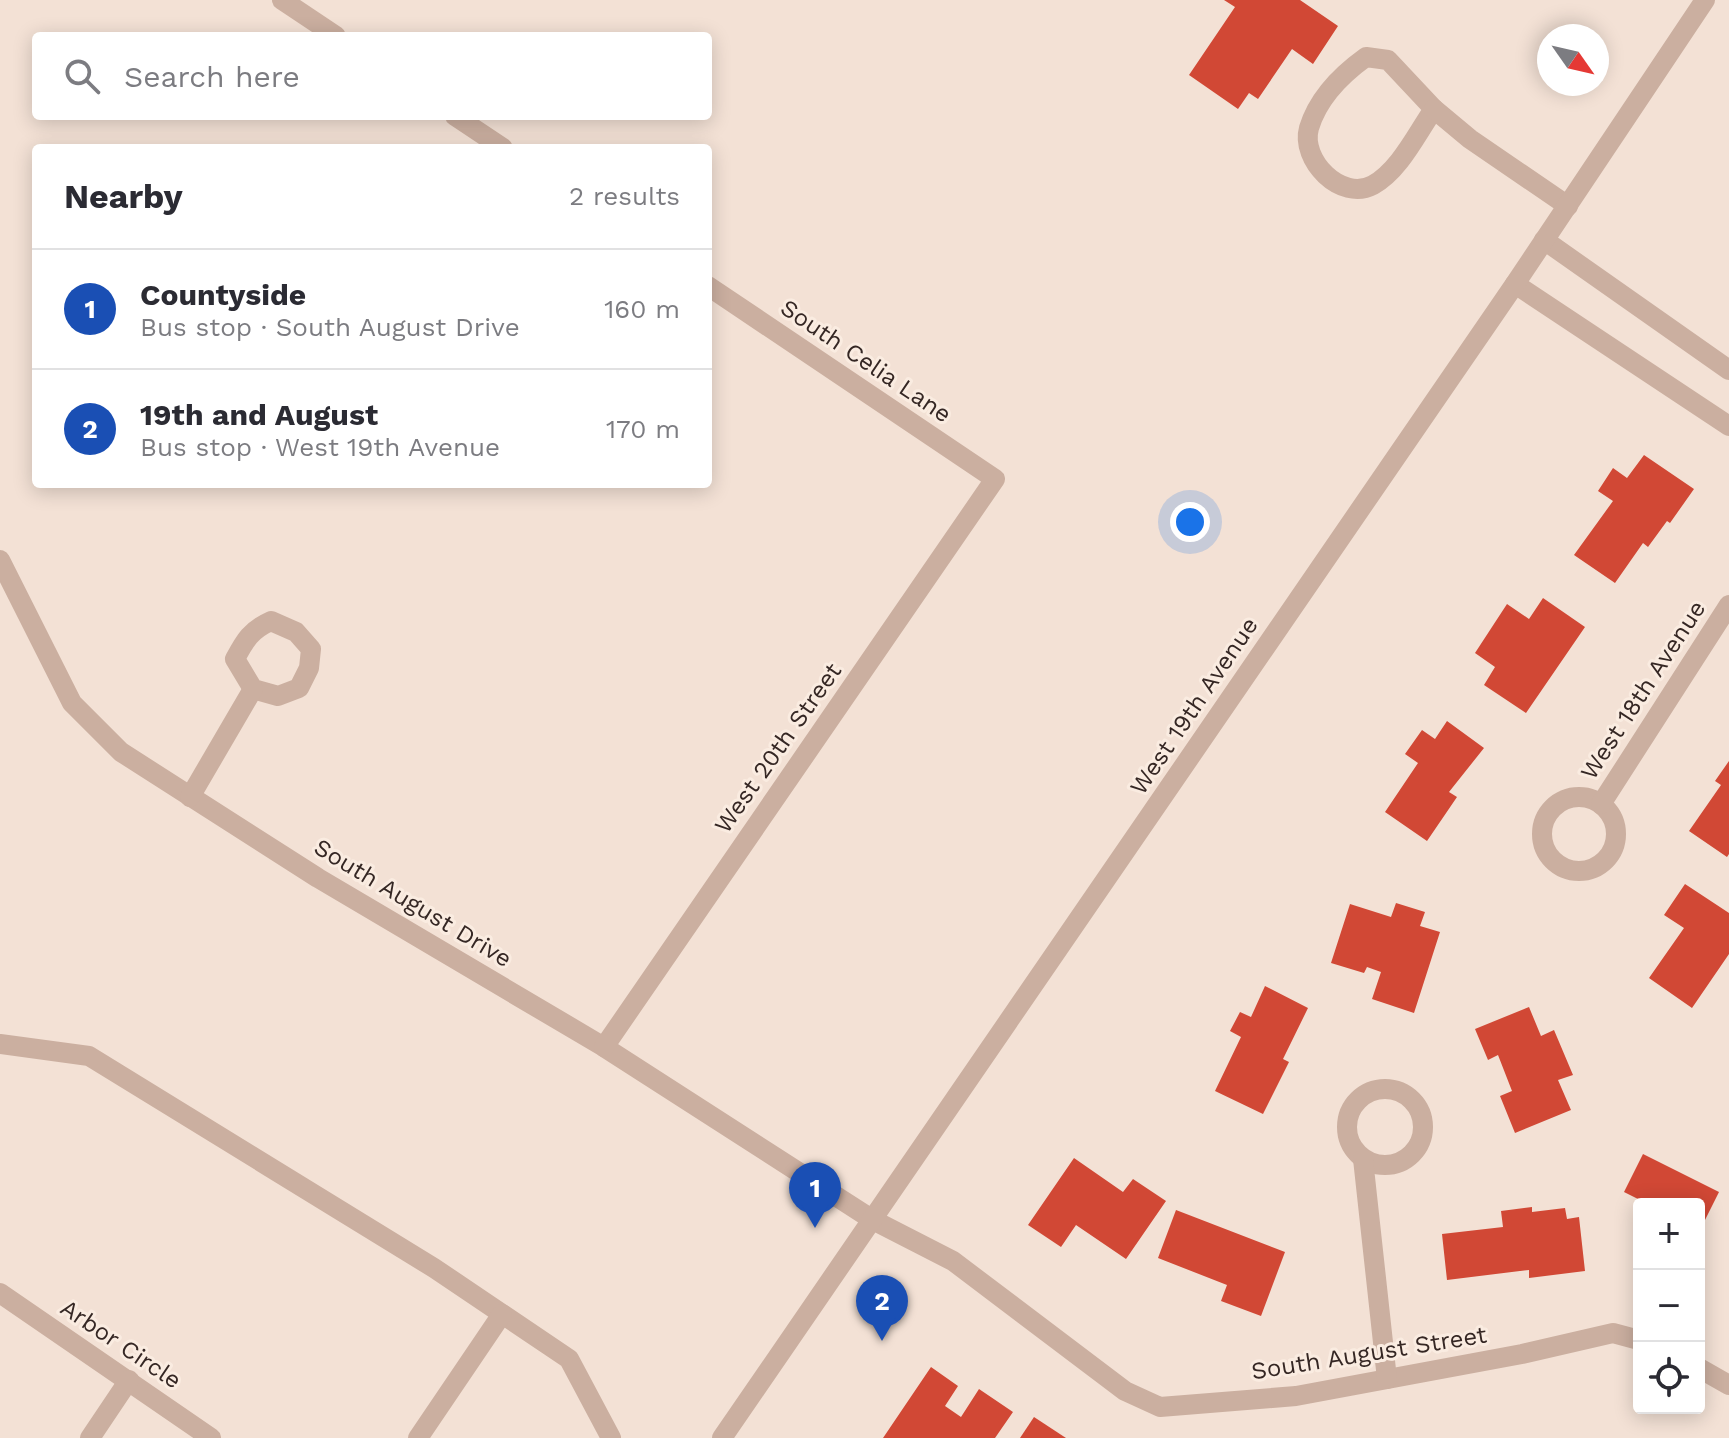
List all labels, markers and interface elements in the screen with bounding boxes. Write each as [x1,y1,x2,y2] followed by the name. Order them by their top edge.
[1537,24,1609,96] north arrow
[32,32,712,120] search box
[60,54,104,98] icon: search
[124,59,300,94] text: Search here
[64,176,183,216] text: Nearby
[569,181,680,211] text: 2 results
[140,277,306,312] text: Countyside
[84,294,96,324] text: 1
[604,294,680,324] text: 160 m
[775,294,957,428] street label: South Celia Lane
[140,312,520,342] text: Bus stop · South August Drive
[140,397,378,432] text: 19th and August
[82,414,98,444] text: 2
[606,414,680,444] text: 170 m
[140,432,500,462] text: Bus stop · West 19th Avenue
[1170,502,1210,542] your location
[1575,595,1711,785] street label: West 18th Avenue
[1124,612,1264,800] street label: West 19th Avenue
[709,658,847,838] street label: West 20th Street
[309,833,517,973] street label: South August Drive
[789,1162,841,1228] pin: 1
[1633,1198,1705,1414] map controls
[1633,1198,1705,1270] button: +
[1633,1270,1705,1342] button: −
[856,1275,908,1341] pin: 2
[55,1293,187,1395] street label: Arbor Circle
[1249,1321,1489,1385] street label: South August Street
[1633,1342,1705,1414] button: locate

